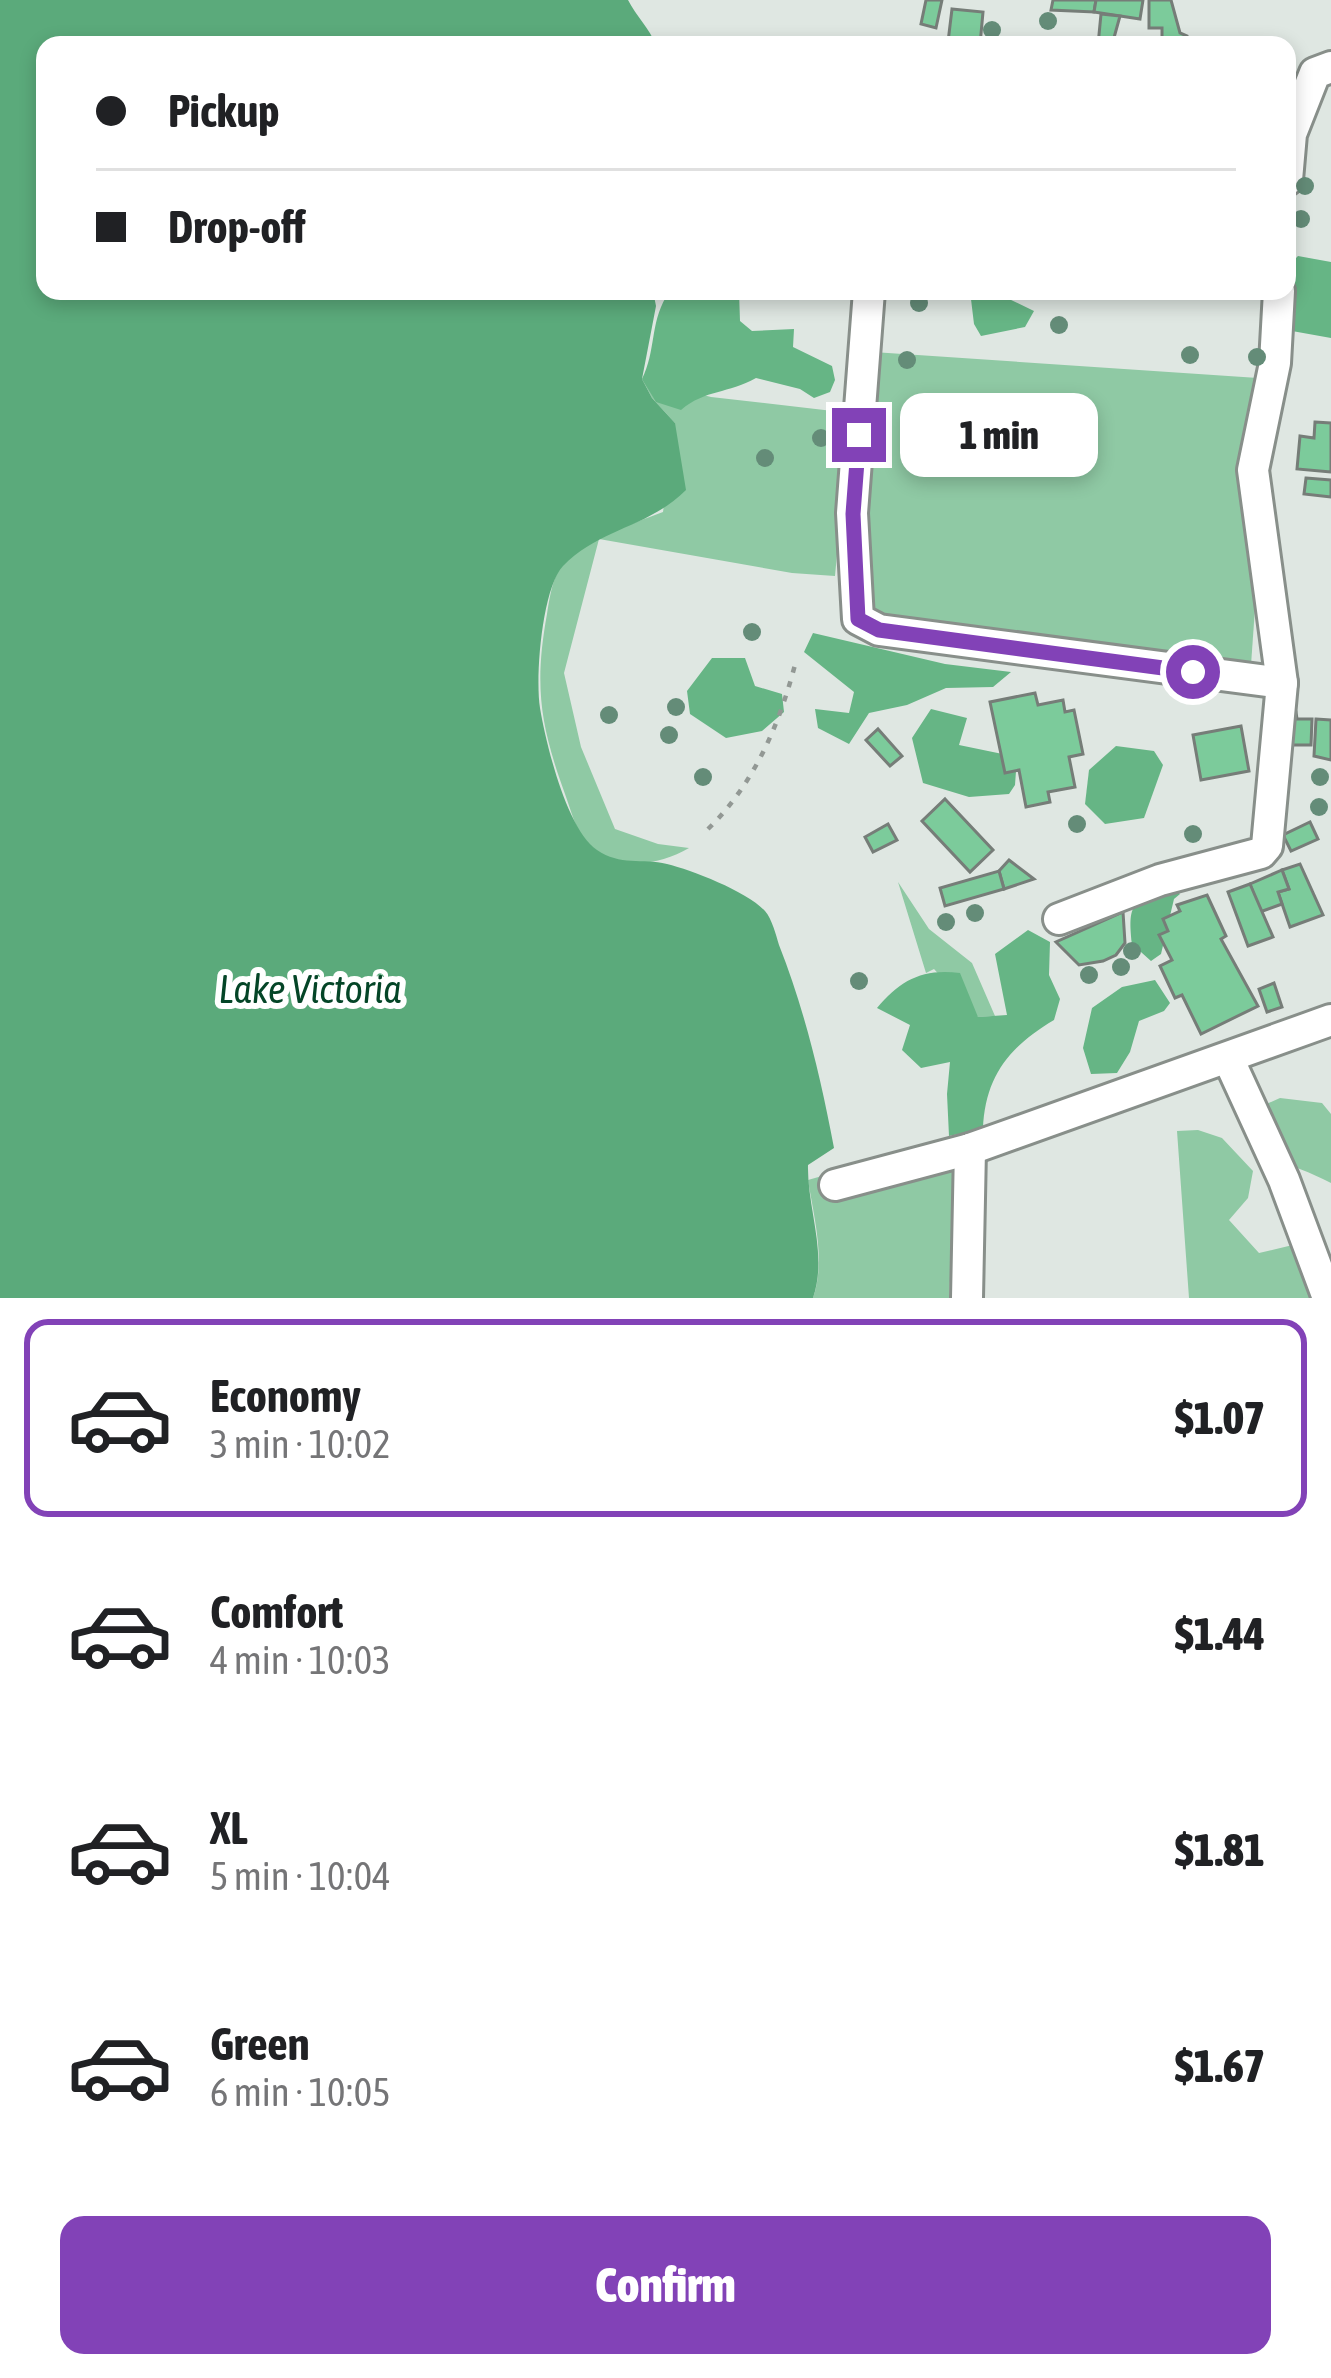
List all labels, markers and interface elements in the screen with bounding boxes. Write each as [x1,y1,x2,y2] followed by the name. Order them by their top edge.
[168,85,279,137] text: Pickup
[168,201,306,253] text: Drop-off
[901,393,1099,477] callout: 1 min
[832,408,886,462] route end
[959,413,1039,457] text: 1 min
[1166,645,1220,699] route start
[219,967,401,1011] water label: Lake Victoria
[66,1364,174,1472] icon: car
[210,1370,361,1422] text: Economy
[1175,1392,1265,1444] text: $1.07
[210,1422,391,1466] text: 3 min · 10:02
[66,1580,174,1688] icon: car
[210,1586,343,1638] text: Comfort
[1175,1608,1265,1660] text: $1.44
[210,1638,391,1682] text: 4 min · 10:03
[66,1796,174,1904] icon: car
[210,1802,248,1854] text: XL
[1175,1824,1265,1876] text: $1.81
[210,1854,391,1898] text: 5 min · 10:04
[66,2012,174,2120] icon: car
[210,2018,310,2070] text: Green
[1175,2040,1265,2092] text: $1.67
[210,2070,391,2114] text: 6 min · 10:05
[60,2216,1271,2354] button: Confirm

